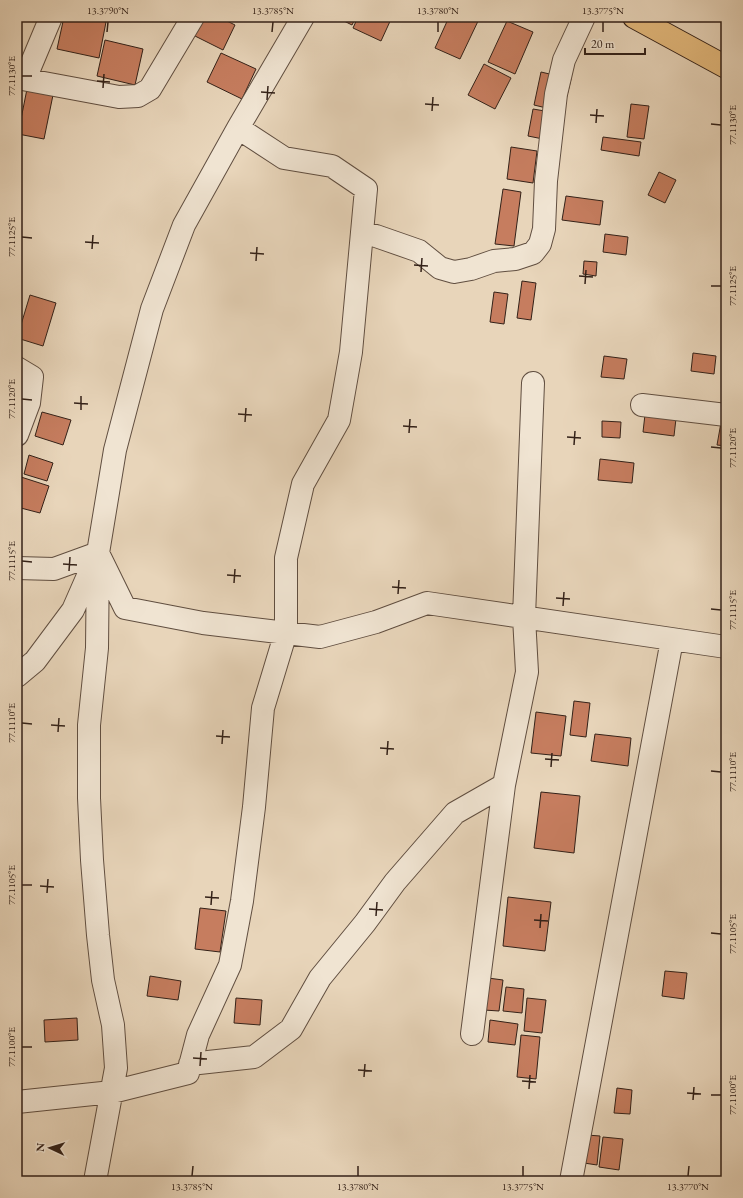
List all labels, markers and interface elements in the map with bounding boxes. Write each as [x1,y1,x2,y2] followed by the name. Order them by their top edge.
[87,4,129,17] text: 13.3790°N
[252,4,294,17] text: 13.3785°N
[417,4,459,17] text: 13.3780°N
[582,4,624,17] text: 13.3775°N
[585,30,645,56] scale bar
[591,36,615,52] text: 20 m
[5,56,18,96] text: 77.1130°E
[726,105,739,145] text: 77.1130°E
[5,217,18,257] text: 77.1125°E
[726,266,739,306] text: 77.1125°E
[5,379,18,419] text: 77.1120°E
[726,428,739,468] text: 77.1120°E
[5,541,18,581] text: 77.1115°E
[726,590,739,630] text: 77.1115°E
[5,703,18,743] text: 77.1110°E
[726,752,739,792] text: 77.1110°E
[5,865,18,905] text: 77.1105°E
[726,914,739,954] text: 77.1105°E
[5,1027,18,1067] text: 77.1100°E
[726,1075,739,1115] text: 77.1100°E
[30,1128,70,1168] north arrow
[33,1142,47,1152] text: N
[171,1180,213,1193] text: 13.3785°N
[337,1180,379,1193] text: 13.3780°N
[502,1180,544,1193] text: 13.3775°N
[667,1180,709,1193] text: 13.3770°N

